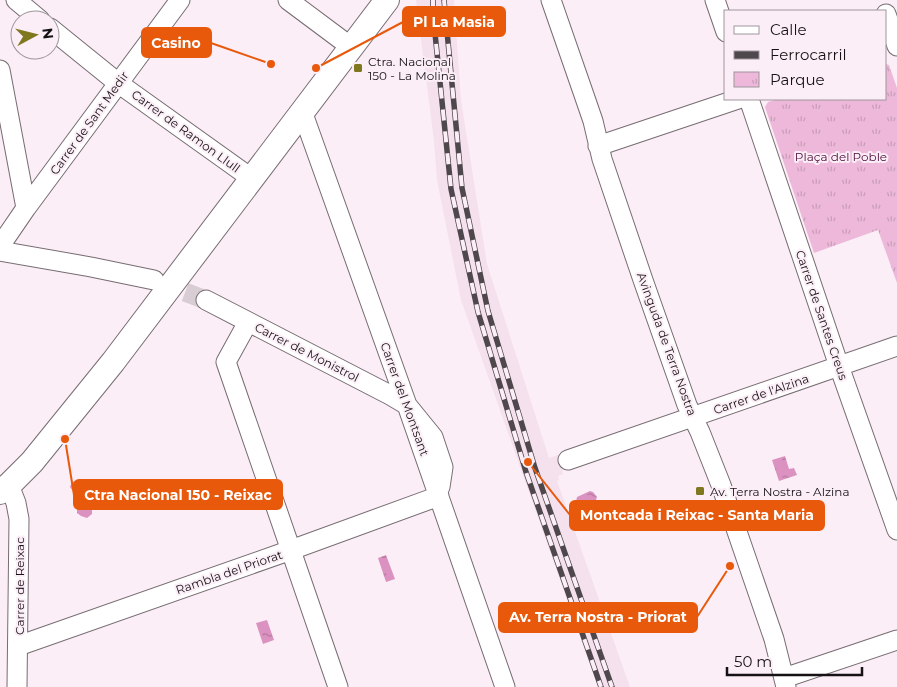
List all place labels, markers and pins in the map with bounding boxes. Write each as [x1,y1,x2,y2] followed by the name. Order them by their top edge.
[403,7,505,36] callout: Pl La Masia
[142,28,211,57] callout: Casino
[368,54,456,83] place label: Ctra. Nacional 150 - La Molina
[352,62,364,74] marker: Ctra. Nacional 150 - La Molina
[74,480,282,509] callout: Ctra Nacional 150 - Reixac
[710,484,850,499] place label: Av. Terra Nostra - Alzina
[694,485,706,497] marker: Av. Terra Nostra - Alzina
[570,501,824,530] callout: Montcada i Reixac - Santa Maria
[499,603,697,632] callout: Av. Terra Nostra - Priorat

